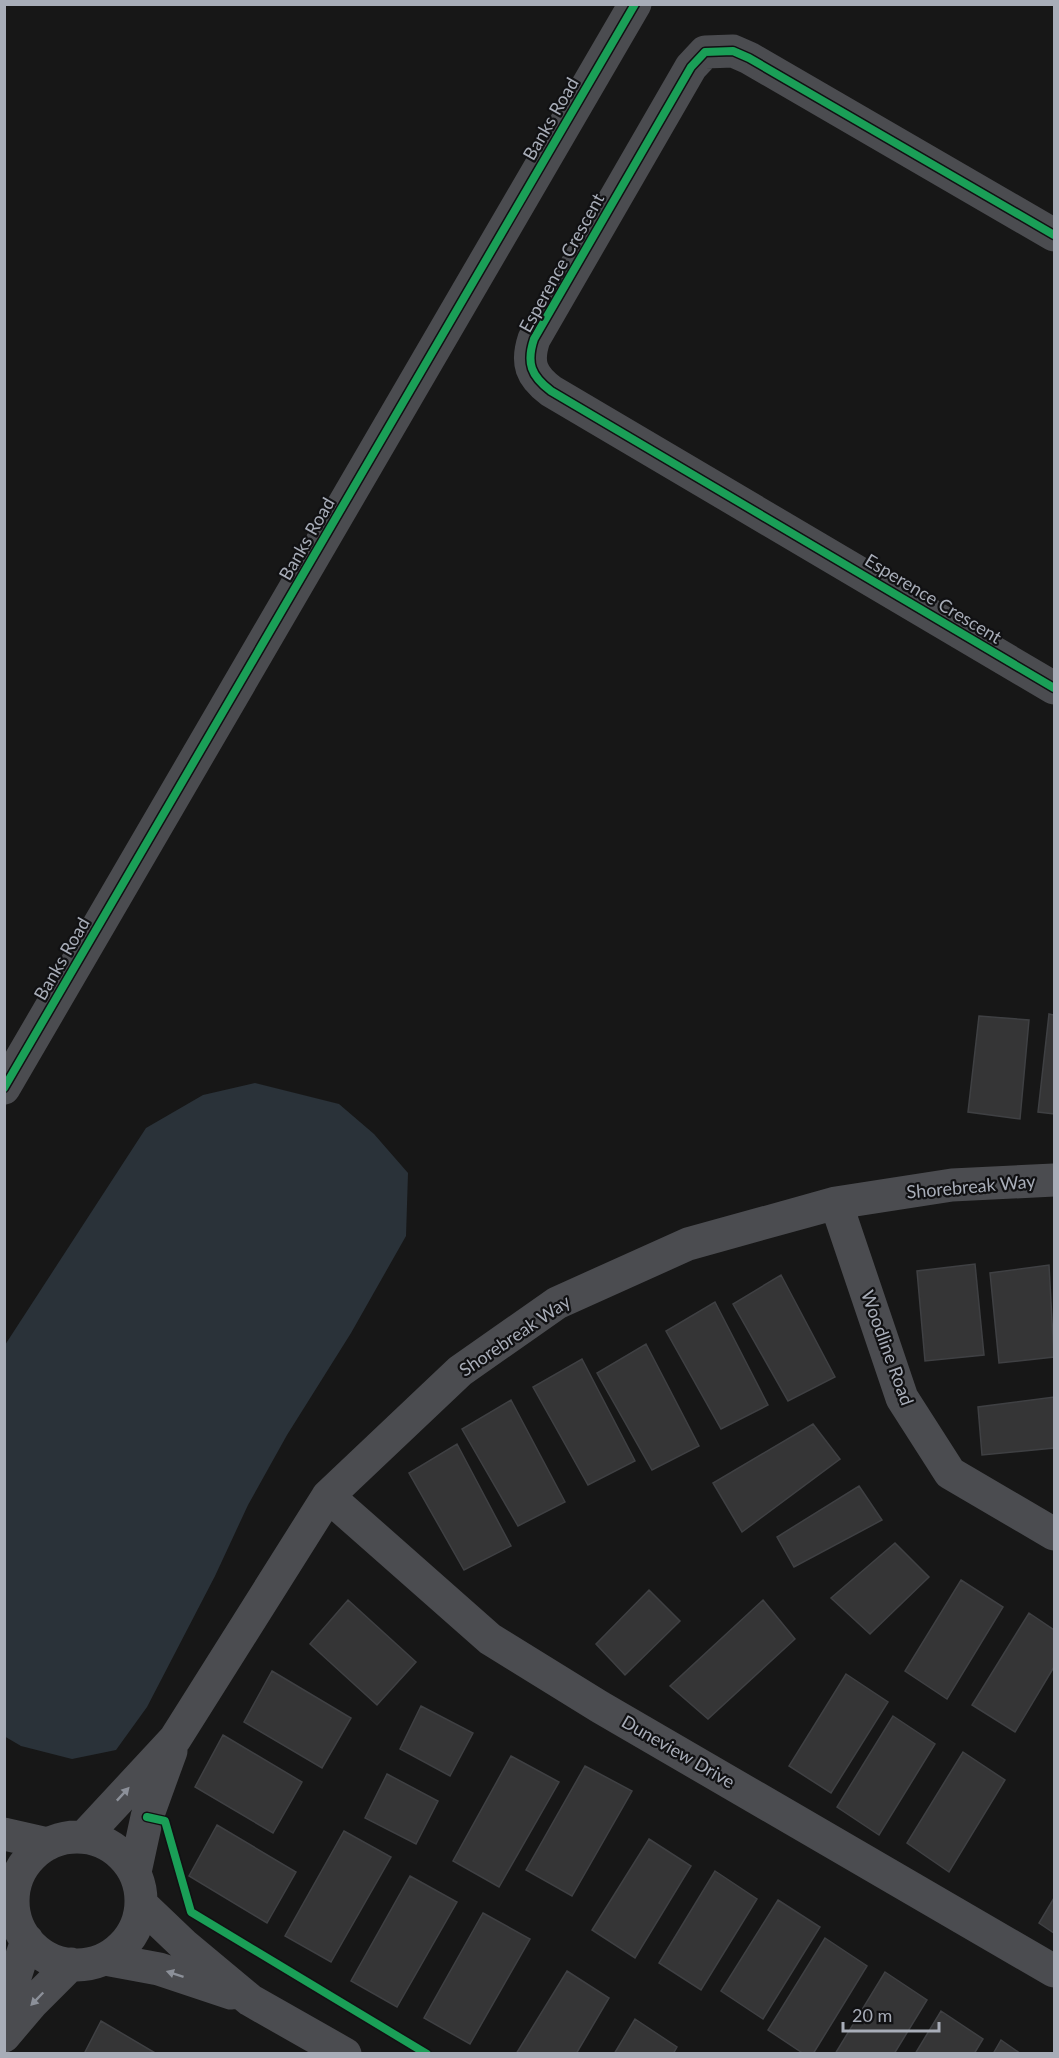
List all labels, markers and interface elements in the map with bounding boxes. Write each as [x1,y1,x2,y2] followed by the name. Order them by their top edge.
[518,73,583,164] street label: Banks Road
[514,189,609,336] street label: Esperence Crescent
[274,493,339,584] street label: Banks Road
[861,549,1006,648] street label: Esperence Crescent
[29,913,94,1004] street label: Banks Road
[905,1169,1037,1203] street label: Shorebreak Way
[857,1287,919,1408] street label: Woodline Road
[455,1289,575,1380] street label: Shorebreak Way
[618,1710,739,1792] street label: Duneview Drive
[116,1788,130,1802] one-way arrow
[166,1969,184,1978] one-way arrow
[30,1991,44,2005] one-way arrow
[843,1995,939,2033] scale bar
[852,2004,892,2026] text: 20 m

